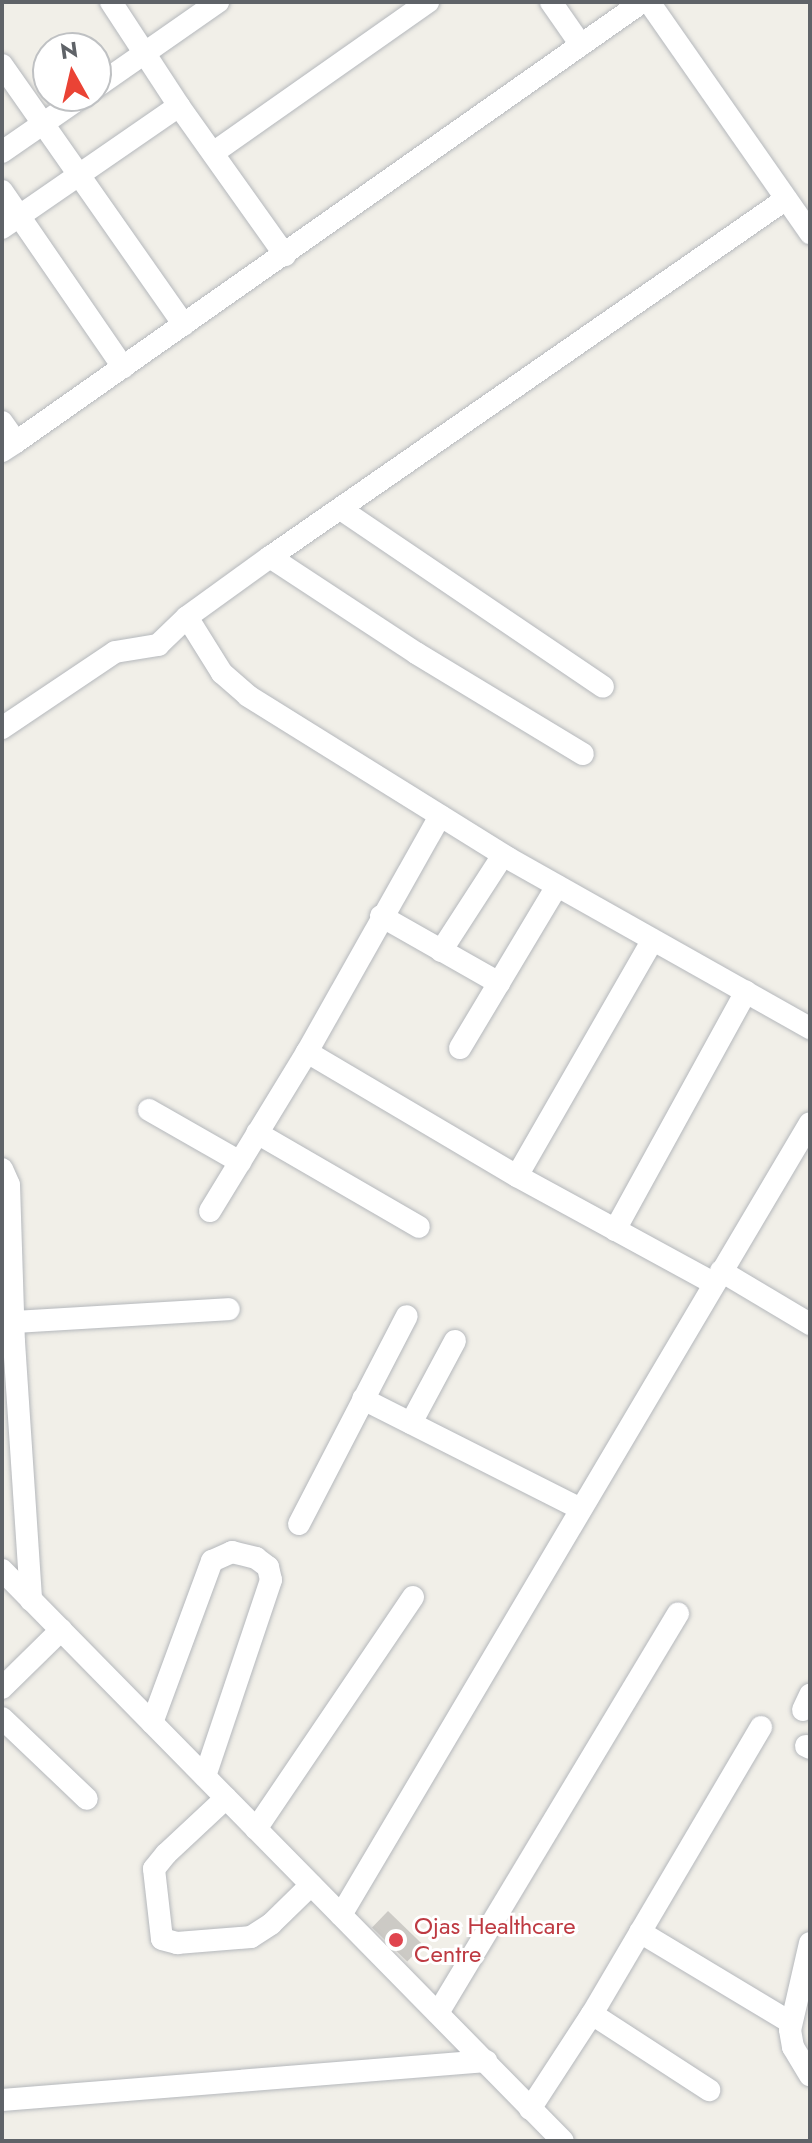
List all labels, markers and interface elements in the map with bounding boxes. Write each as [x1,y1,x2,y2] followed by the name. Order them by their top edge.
[32,32,112,112] north arrow
[58,33,80,67] text: N
[414,1912,576,1968] place label: Ojas Healthcare Centre
[385,1929,407,1951] marker: Ojas Healthcare Centre

